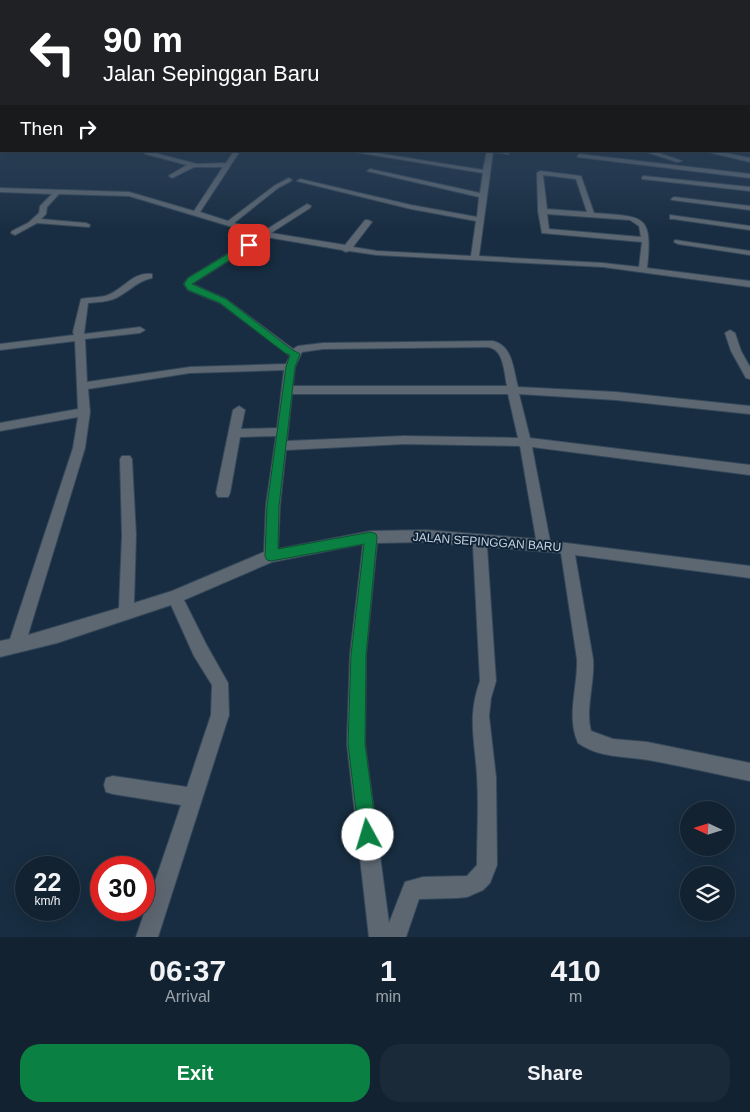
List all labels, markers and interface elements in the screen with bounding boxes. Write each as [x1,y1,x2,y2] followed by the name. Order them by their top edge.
[20,20,85,85] icon: left
[103,20,183,59] text: 90 m
[103,61,320,86] text: Jalan Sepinggan Baru
[73,115,101,143] icon: right
[20,118,63,139] text: Then
[228,224,270,266] pin
[235,231,263,259] icon: arrive
[412,530,562,554] street label: JALAN SEPINGGAN BARU
[680,801,735,856] north arrow
[680,801,735,921] map controls
[341,808,393,860] position arrow
[90,856,155,921] speed limit sign: 30
[680,866,735,921] button: layers
[34,868,61,896] text: 22
[34,894,61,908] text: km/h
[149,954,226,987] text: 06:37
[380,954,397,987] text: 1
[551,954,601,987] text: 410
[165,988,210,1005] text: Arrival
[375,988,401,1005] text: min
[569,988,582,1005] text: m
[20,1044,370,1102] button: Exit
[380,1044,730,1102] button: Share

